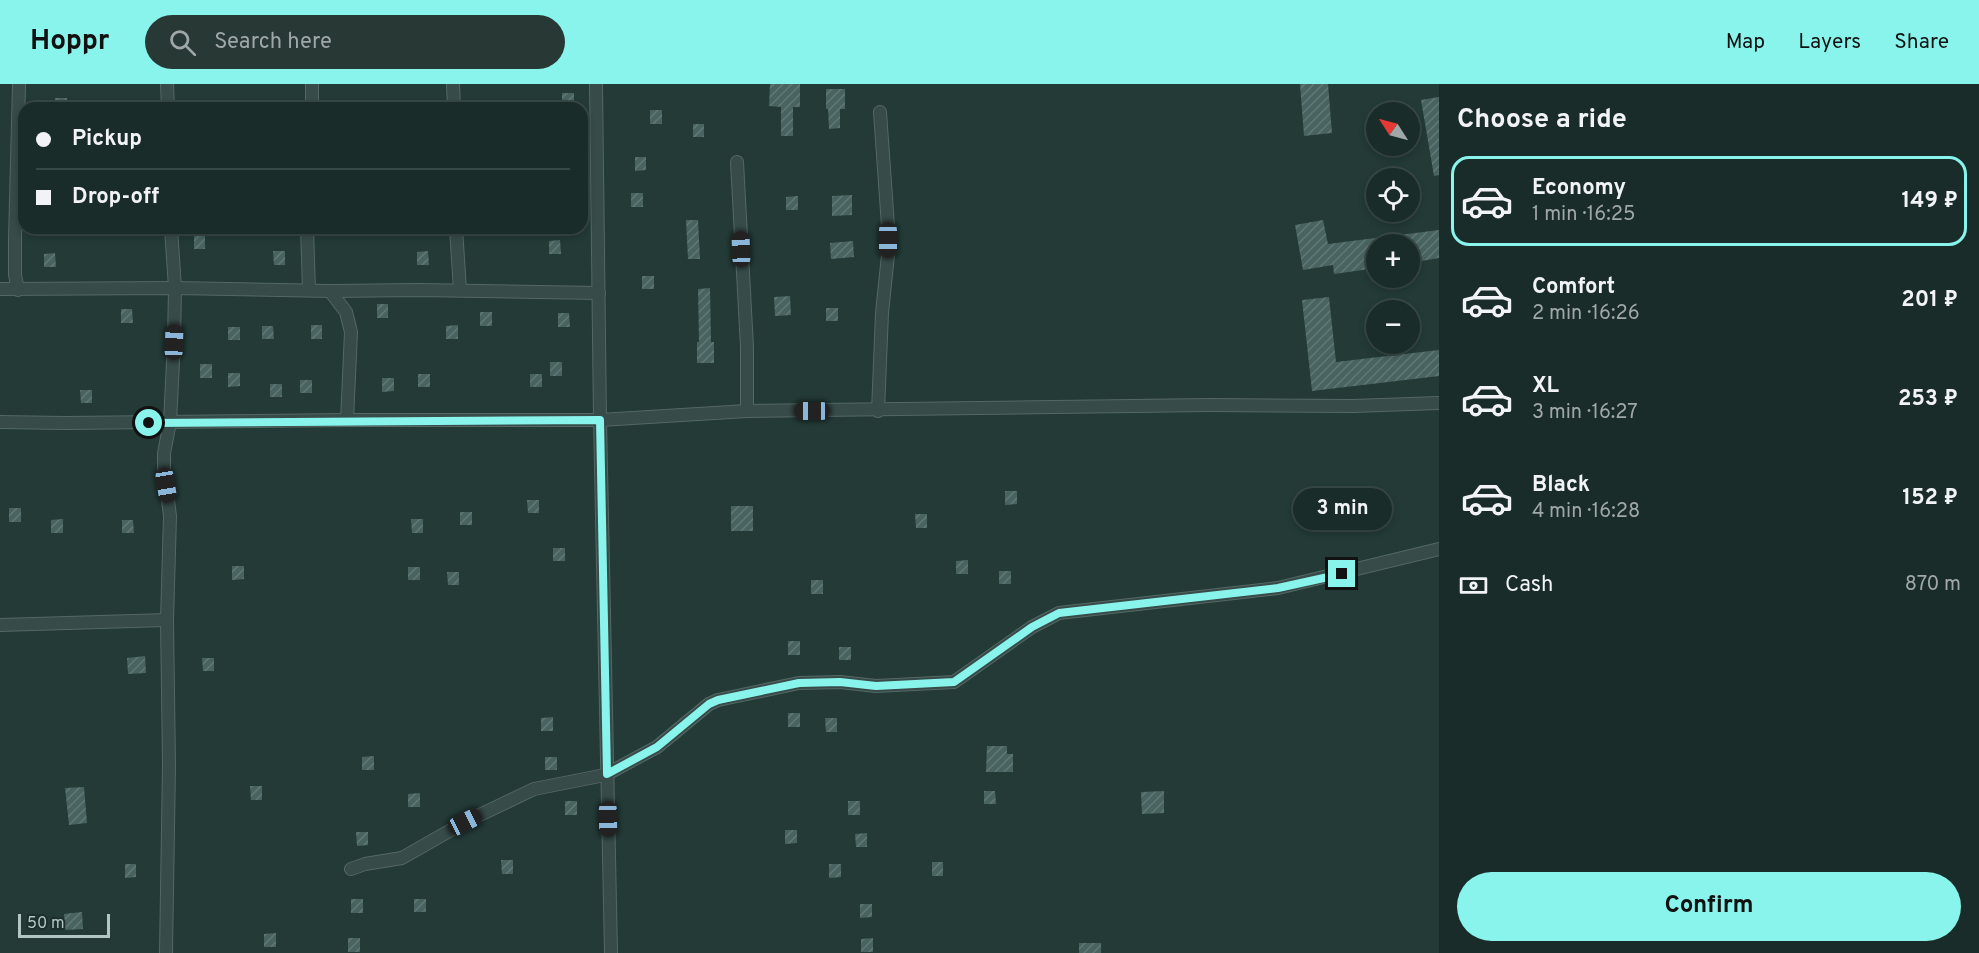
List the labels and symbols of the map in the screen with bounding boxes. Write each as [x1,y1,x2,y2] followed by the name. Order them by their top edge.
[1366,102,1420,156] north arrow
[879,222,897,258] car
[731,231,751,267] car
[164,324,184,360] car
[794,402,830,420] car
[135,409,162,436] route start
[154,466,178,504] car
[1292,487,1392,529] callout: 3 min
[1328,560,1355,587] route end
[599,801,617,837] car
[445,806,485,838] car
[18,911,110,938] scale bar

